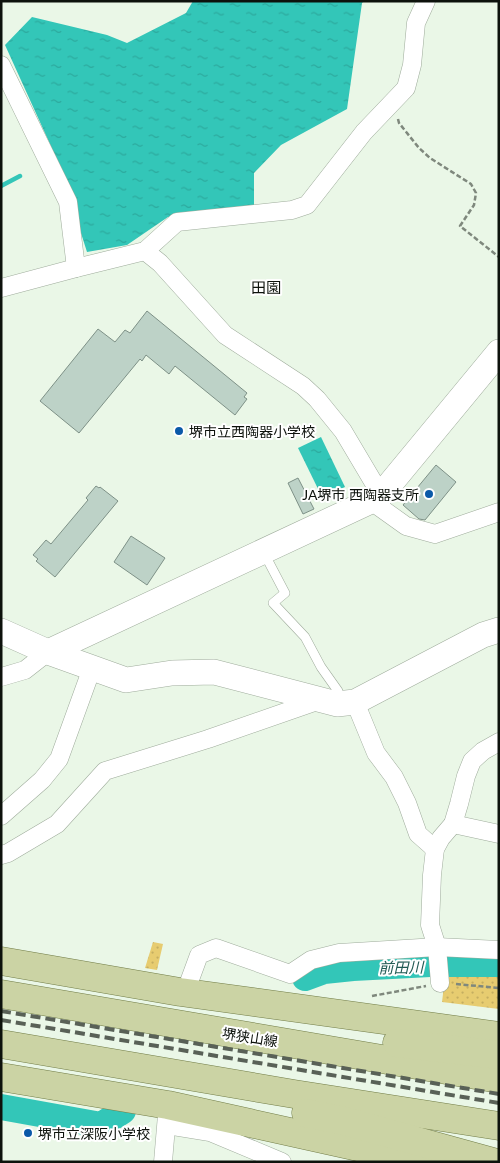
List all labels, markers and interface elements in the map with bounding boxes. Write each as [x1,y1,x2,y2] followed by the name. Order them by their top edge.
[251,278,281,296] district label: 田園
[189,423,315,440] place label: 堺市立西陶器小学校
[173,425,185,437] marker: 堺市立西陶器小学校
[302,486,419,503] place label: JA堺市 西陶器支所
[423,488,435,500] marker: JA堺市 西陶器支所
[378,958,426,976] water label: 前田川
[221,1024,279,1050] street label: 堺狭山線
[38,1125,150,1142] place label: 堺市立深阪小学校
[22,1127,34,1139] marker: 堺市立深阪小学校

